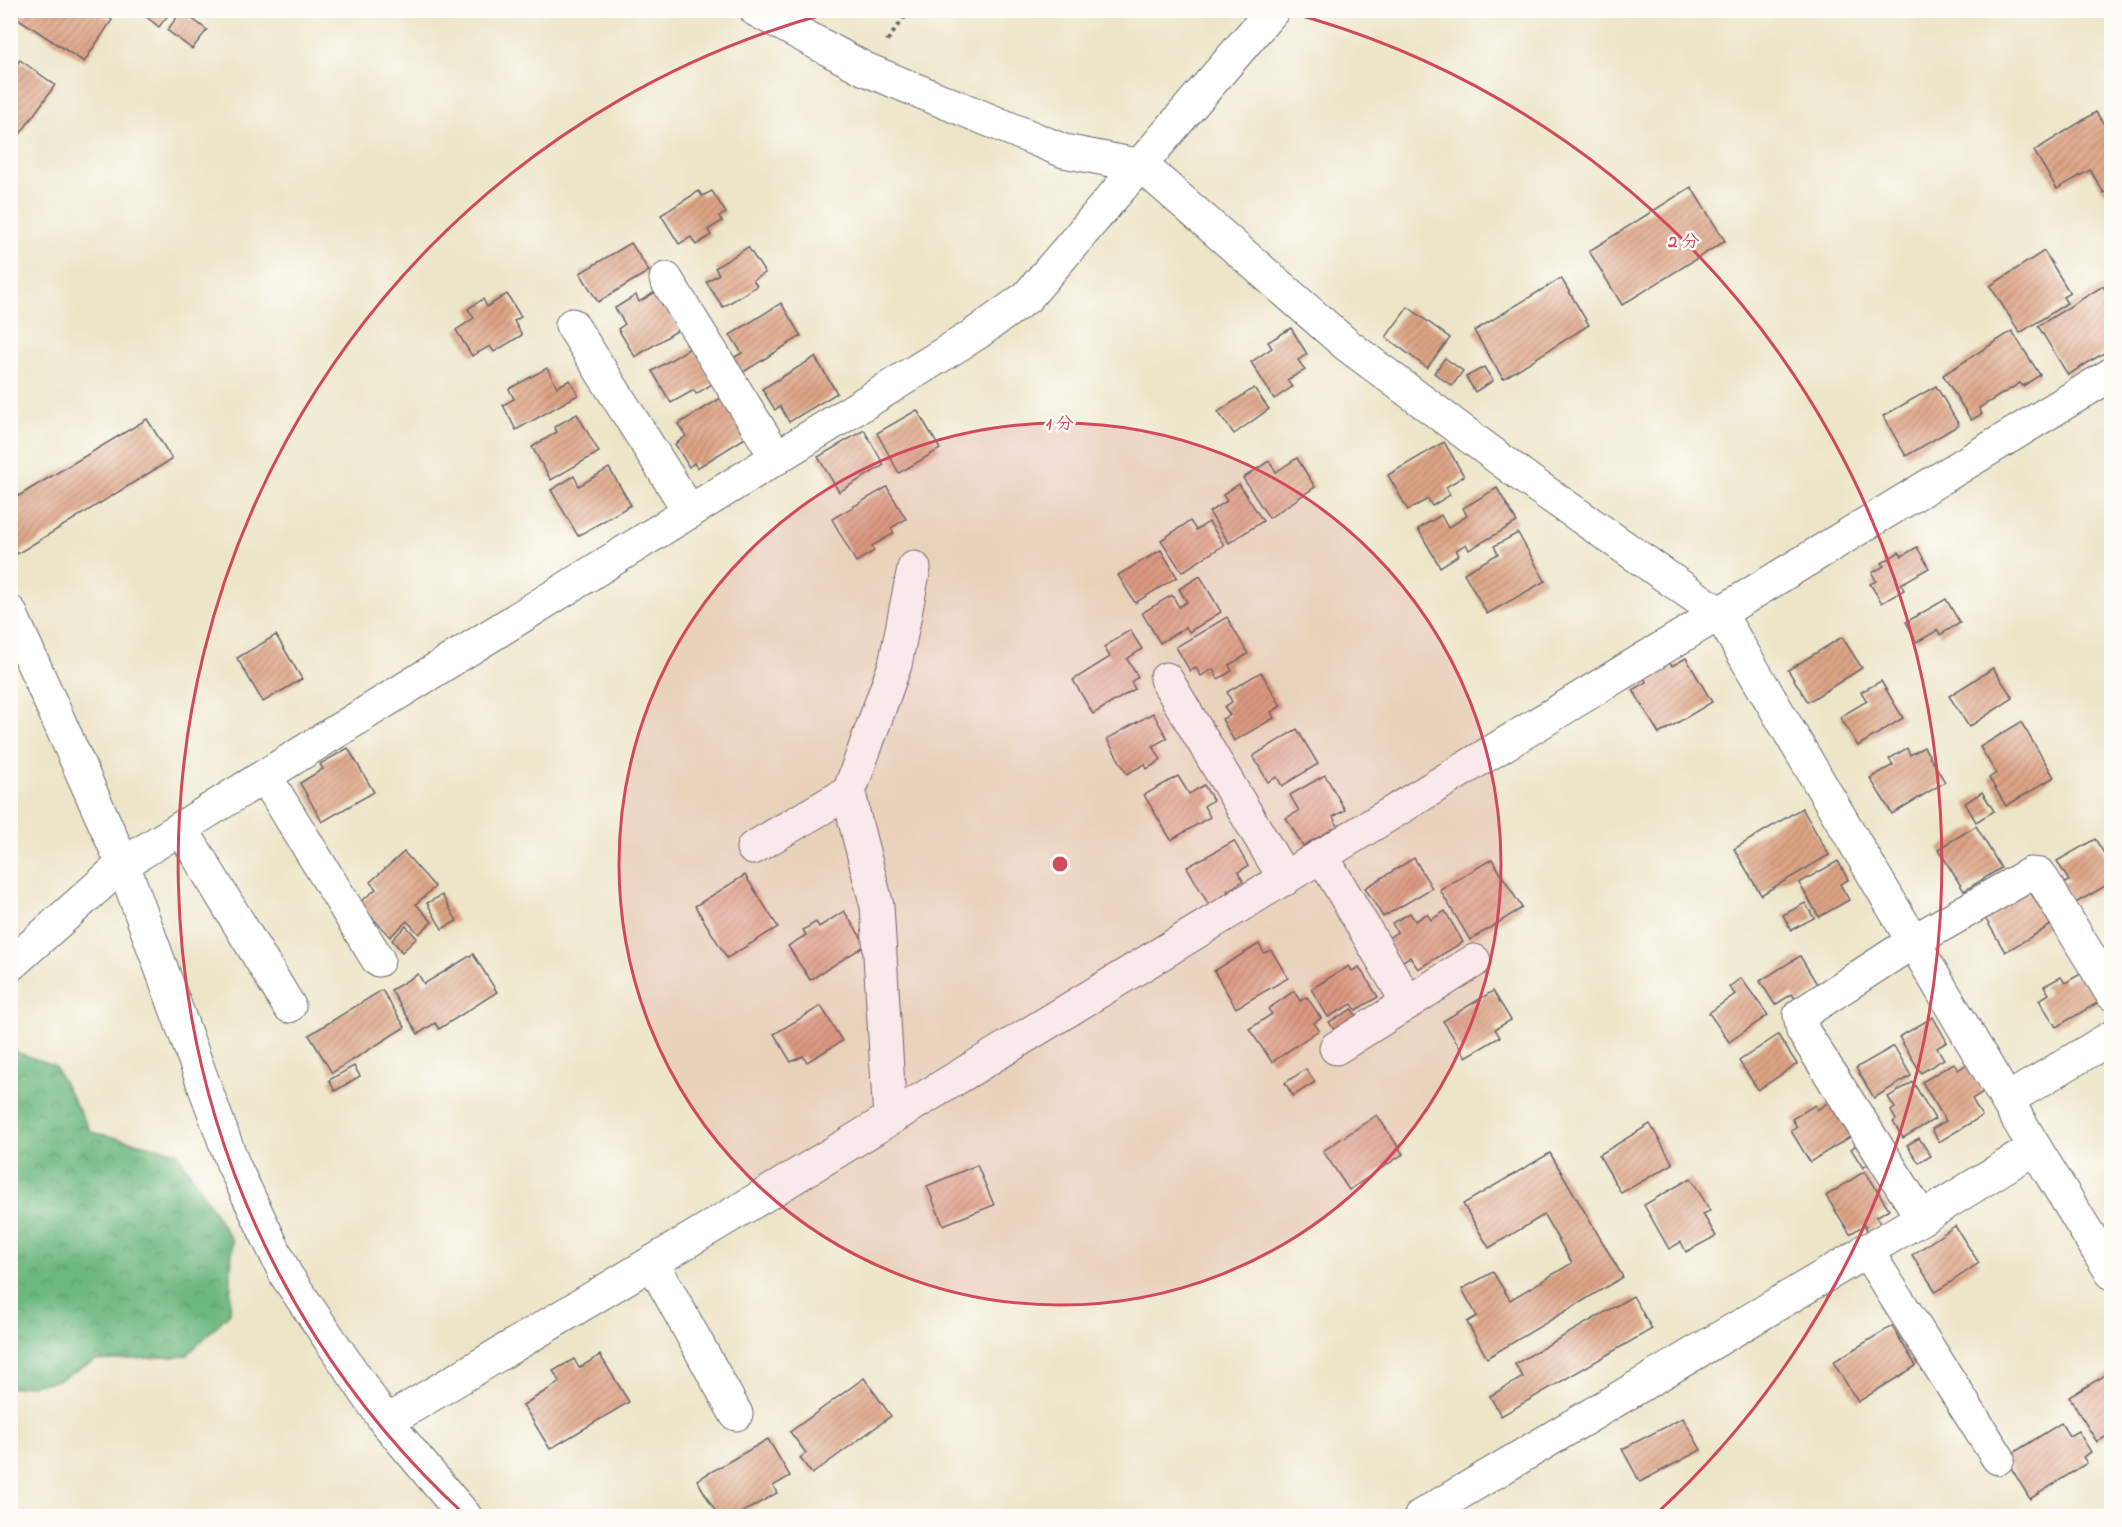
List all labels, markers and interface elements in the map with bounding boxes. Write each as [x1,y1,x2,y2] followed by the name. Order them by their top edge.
[1667,230,1700,256] text: 2 分
[1046,412,1074,438] text: 1 分
[1050,854,1070,874] centre of rings

